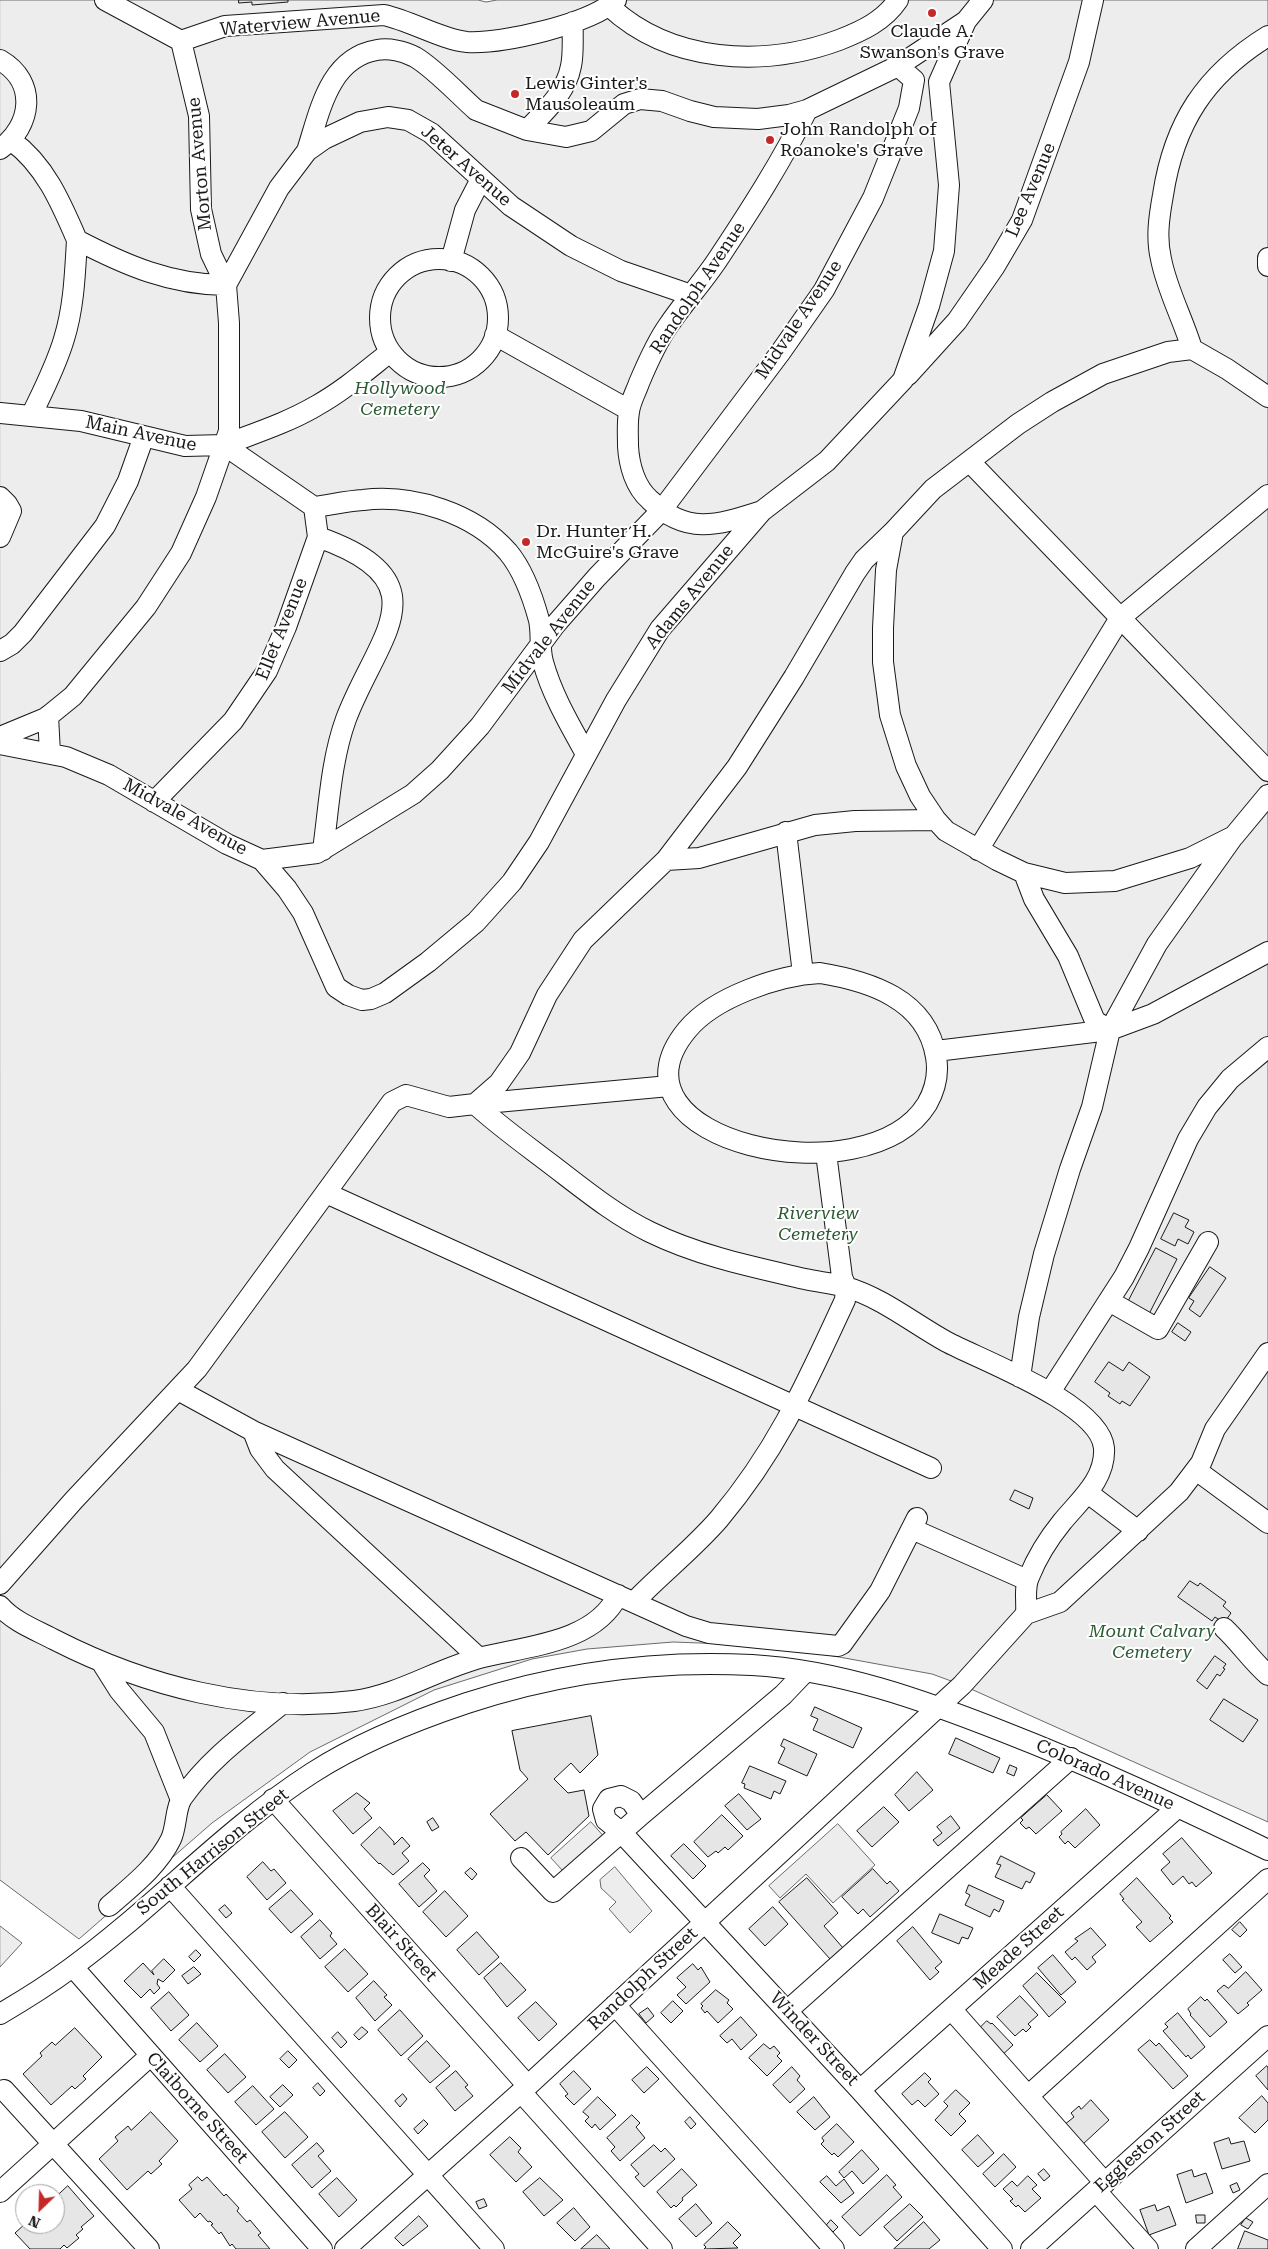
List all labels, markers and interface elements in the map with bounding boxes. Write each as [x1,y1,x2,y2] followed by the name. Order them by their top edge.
[219,5,381,41] street label: Waterview Avenue
[926,7,938,19] marker: Claude A. Swanson's Grave
[860,21,1004,64] place label: Claude A. Swanson's Grave
[525,73,647,116] place label: Lewis Ginter's Mausoleaum
[509,88,521,100] marker: Lewis Ginter's Mausoleaum
[183,96,217,232] street label: Morton Avenue
[780,119,936,162] place label: John Randolph of Roanoke's Grave
[416,121,516,211] street label: Jeter Avenue
[764,134,776,146] marker: John Randolph of Roanoke's Grave
[1001,140,1061,240] street label: Lee Avenue
[646,218,750,358] street label: Randolph Avenue
[751,256,847,384] street label: Midvale Avenue
[354,378,446,420] park label: Hollywood Cemetery
[83,412,199,456] street label: Main Avenue
[536,521,679,564] place label: Dr. Hunter H. McGuire's Grave
[520,536,532,548] marker: Dr. Hunter H. McGuire's Grave
[641,540,739,654] street label: Adams Avenue
[252,575,312,683] street label: Ellet Avenue
[498,576,600,698] street label: Midvale Avenue
[119,774,251,860] street label: Midvale Avenue
[777,1203,859,1246] park label: Riverview Cemetery
[1089,1621,1215,1664] park label: Mount Calvary Cemetery
[1032,1735,1178,1815] street label: Colorado Avenue
[133,1784,293,1920] street label: South Harrison Street
[361,1900,441,1986] street label: Blair Street
[969,1902,1069,1994] street label: Meade Street
[584,1923,702,2035] street label: Randolph Street
[765,1988,863,2090] street label: Winder Street
[142,2048,252,2168] street label: Claiborne Street
[1090,2087,1210,2197] street label: Eggleston Street
[15,2184,65,2234] north arrow
[26,2212,42,2231] text: N

